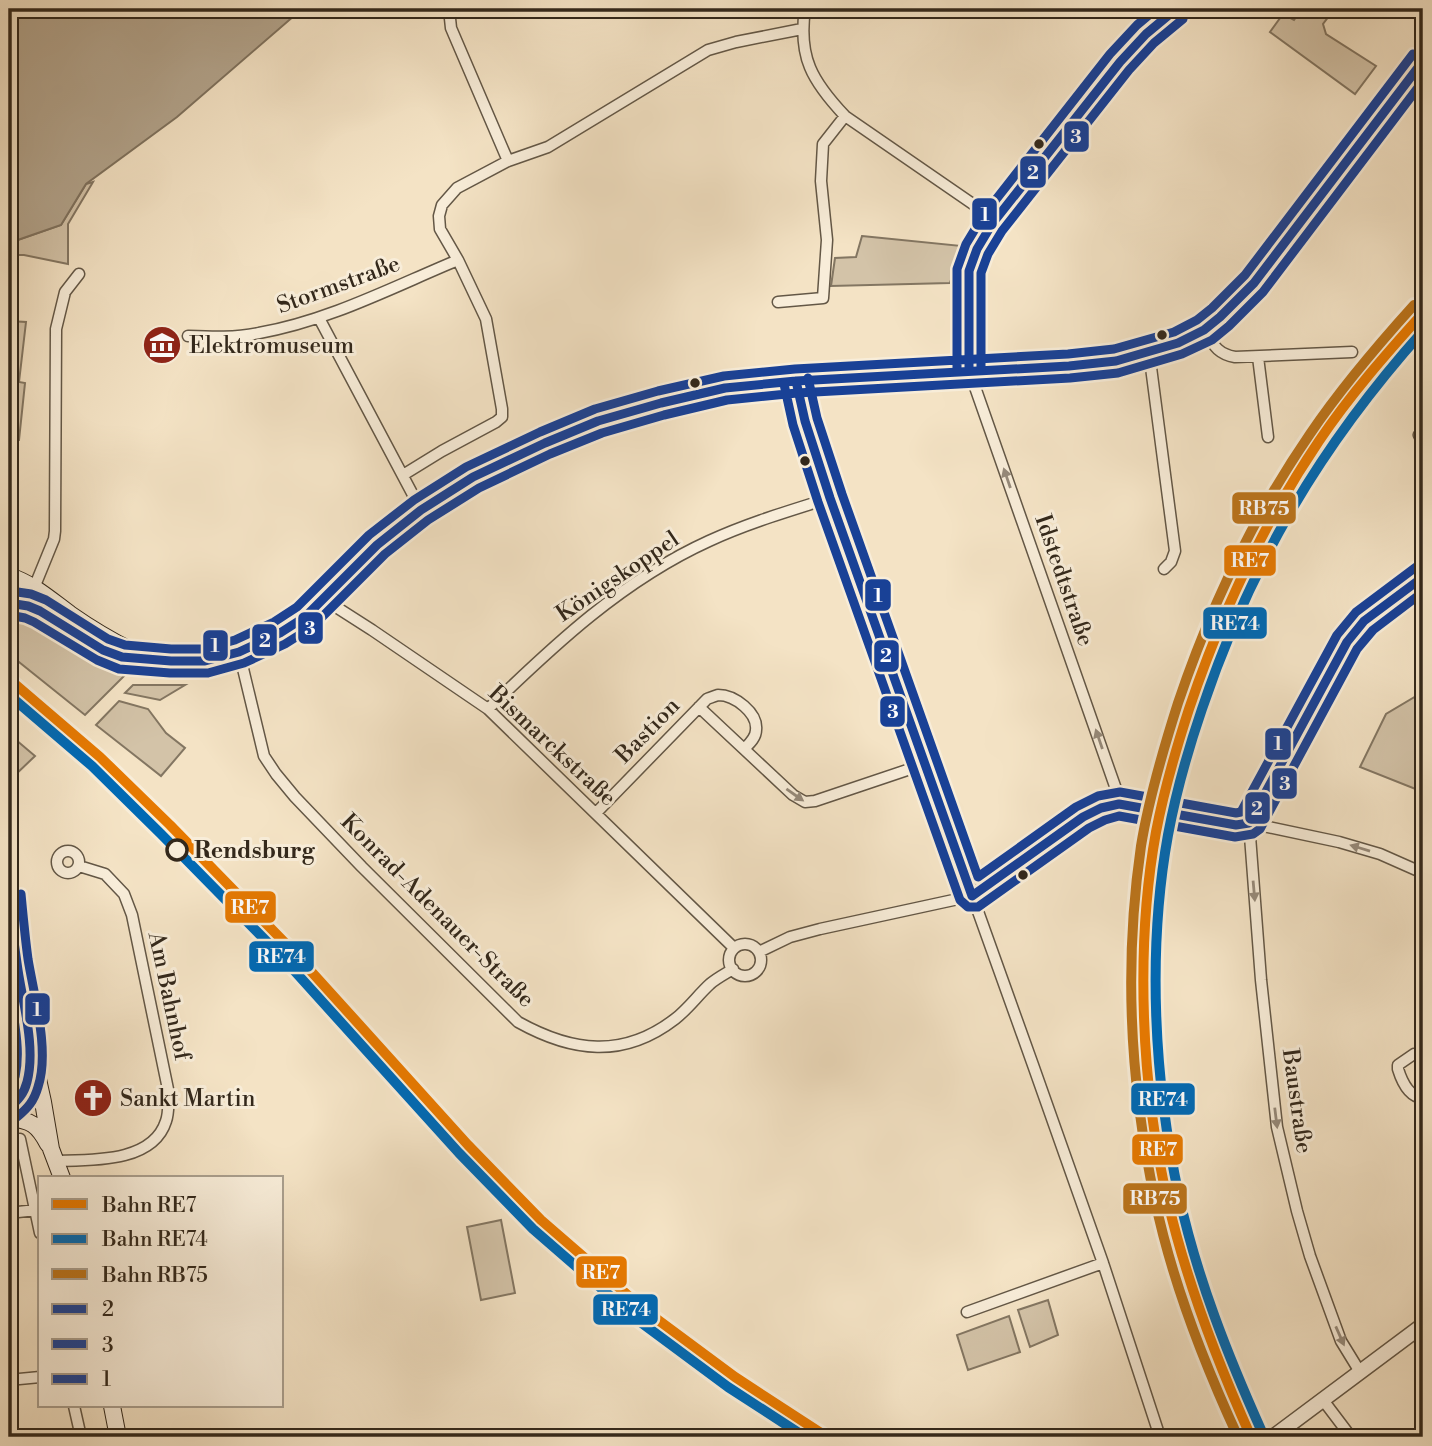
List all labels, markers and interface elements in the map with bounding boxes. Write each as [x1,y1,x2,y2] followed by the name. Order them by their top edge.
[1063,120,1090,153] line badge: 3
[1070,125,1082,149] text: 3
[1032,137,1046,151] unlabelled marker
[1019,155,1047,189] line badge: 2
[1027,161,1039,185] text: 2
[971,197,998,231] line badge: 1
[980,203,990,227] text: 1
[273,250,404,320] street label: Stormstraße
[141,324,183,366] museum icon: Elektromuseum
[1155,328,1169,342] unlabelled marker
[189,332,354,360] place label: Elektromuseum
[688,376,702,390] unlabelled marker
[798,454,812,468] unlabelled marker
[1001,468,1012,489] one-way arrow
[1231,491,1297,525] line badge: RB75
[1239,497,1290,521] text: RB75
[1028,511,1100,650] street label: Idstedtstraße
[551,525,685,628] street label: Königskoppel
[1223,544,1277,577] line badge: RE7
[1231,549,1269,573] text: RE7
[864,578,892,612] line badge: 1
[873,584,883,608] text: 1
[1202,606,1268,640] line badge: RE74
[297,611,324,645] line badge: 3
[1210,612,1260,636] text: RE74
[304,617,316,641] text: 3
[251,623,278,657] line badge: 2
[202,629,229,662] line badge: 1
[259,629,271,653] text: 2
[210,634,220,658] text: 1
[873,639,900,673] line badge: 2
[880,644,892,668] text: 2
[482,679,622,812] street label: Bismarckstraße
[609,692,686,770] street label: Bastion
[879,695,906,728] line badge: 3
[887,700,899,724] text: 3
[1264,727,1292,761] line badge: 1
[1093,729,1104,750] one-way arrow
[1273,732,1283,756] text: 1
[1271,767,1298,800] line badge: 3
[1279,772,1291,796] text: 3
[786,788,804,802] one-way arrow
[1244,791,1271,825] line badge: 2
[1251,797,1263,821] text: 2
[335,808,540,1013] street label: Konrad-Adenauer-Straße
[194,837,316,865] place label: Rendsburg
[166,839,188,861] marker: Rendsburg
[1349,843,1370,853] one-way arrow
[1016,868,1030,882] unlabelled marker
[1249,881,1260,903] one-way arrow
[224,890,277,924] line badge: RE7
[231,896,269,920] text: RE7
[142,929,197,1065] street label: Am Bahnhof
[248,940,315,973] line badge: RE74
[256,945,306,969] text: RE74
[24,992,51,1026] line badge: 1
[32,998,42,1022] text: 1
[1276,1046,1318,1155] street label: Baustraße
[72,1077,114,1119] church icon: Sankt Martin
[1130,1082,1196,1116] line badge: RE74
[120,1085,256,1113] place label: Sankt Martin
[1138,1088,1188,1112] text: RE74
[1271,1107,1282,1129] one-way arrow
[1131,1133,1184,1166] line badge: RE7
[1139,1138,1177,1162] text: RE7
[38,1176,284,1408] legend
[1122,1182,1188,1215] line badge: RB75
[1130,1187,1181,1211] text: RB75
[101,1193,197,1219] text: Bahn RE7
[101,1227,208,1253] text: Bahn RE74
[575,1255,628,1289] line badge: RE7
[582,1261,620,1285] text: RE7
[101,1263,208,1289] text: Bahn RB75
[592,1293,659,1326] line badge: RE74
[102,1297,114,1323] text: 2
[601,1298,651,1322] text: RE74
[1335,1325,1346,1346] one-way arrow
[102,1333,114,1359] text: 3
[102,1367,111,1393] text: 1

